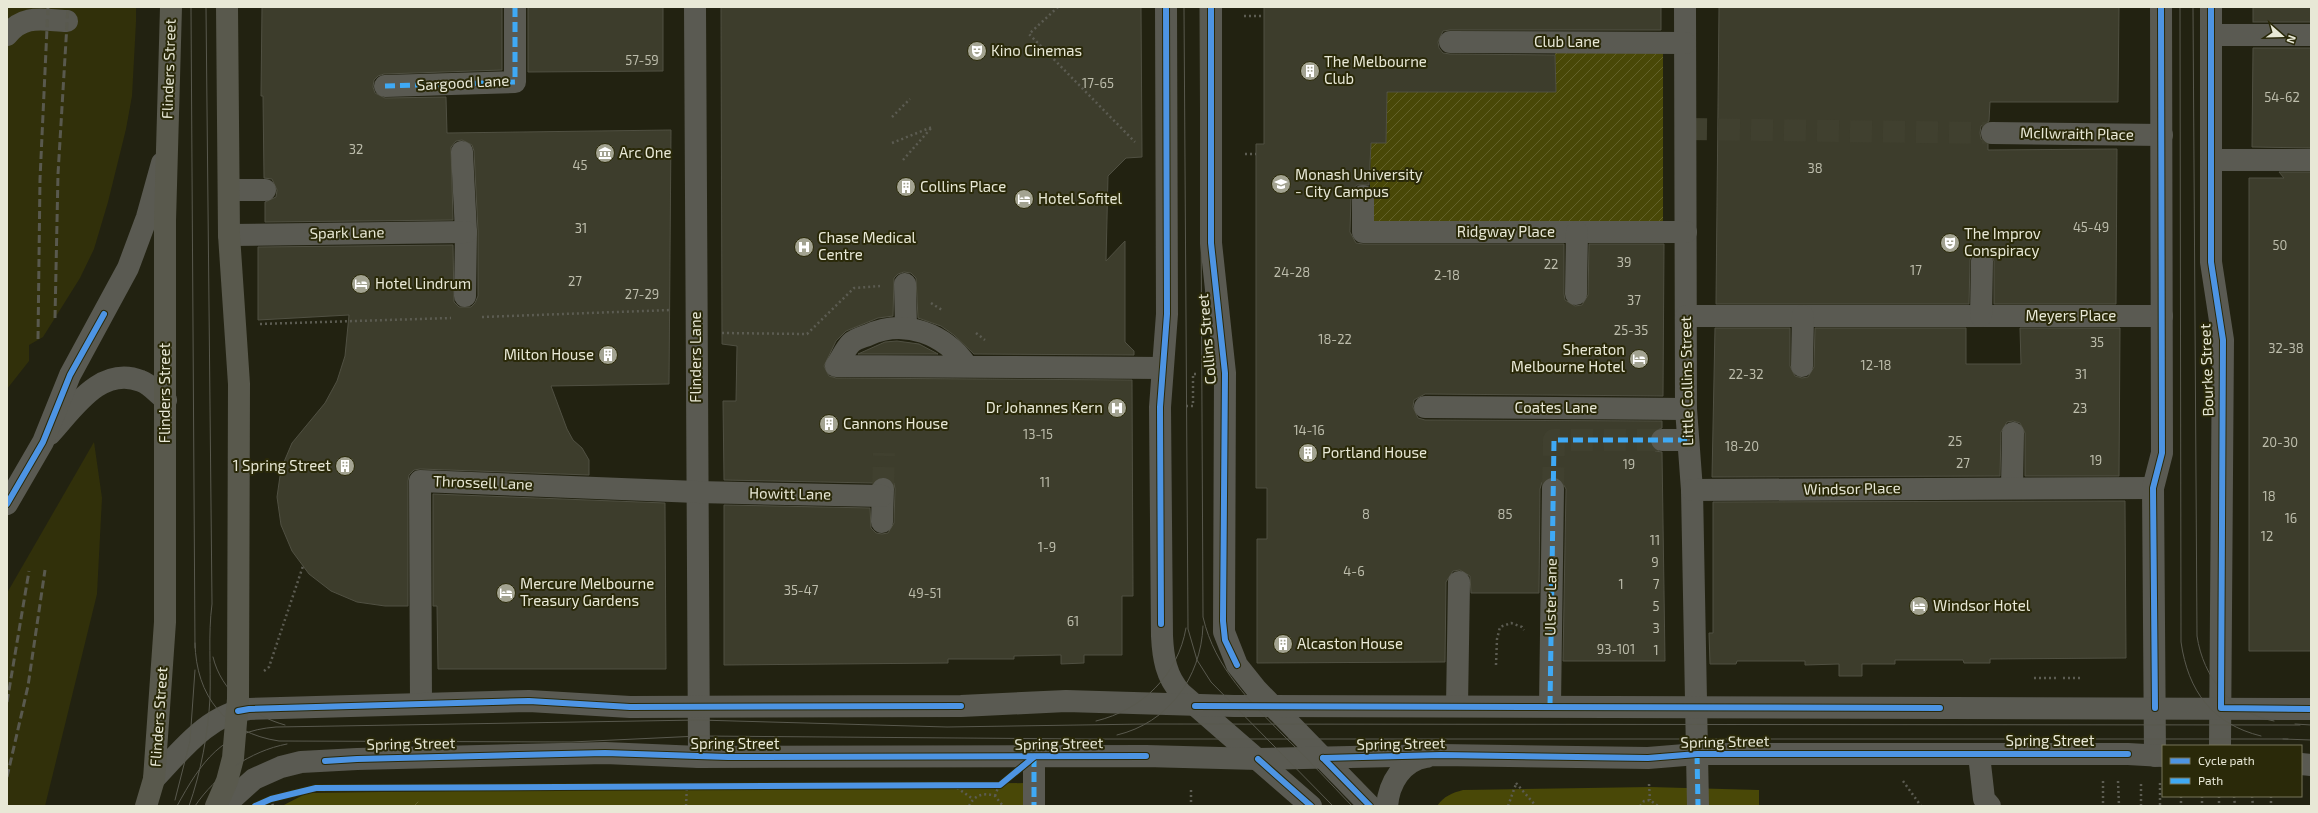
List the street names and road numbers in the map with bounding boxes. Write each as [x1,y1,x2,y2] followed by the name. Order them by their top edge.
[157,18,179,119] street label: Flinders Street
[1534,32,1600,50] street label: Club Lane
[416,71,510,93] street label: Sargood Lane
[2020,123,2134,143] street label: McIlwraith Place
[309,222,385,242] street label: Spark Lane
[1457,222,1555,240] street label: Ridgway Place
[1193,293,1219,385] street label: Collins Street
[2026,306,2116,324] street label: Meyers Place
[686,311,704,403] street label: Flinders Lane
[1676,316,1696,446] street label: Little Collins Street
[2195,323,2217,417] street label: Bourke Street
[155,343,173,443] street label: Flinders Street
[1515,398,1597,416] street label: Coates Lane
[433,471,533,493] street label: Throssell Lane
[1803,478,1901,498] street label: Windsor Place
[749,483,831,503] street label: Howitt Lane
[1540,558,1560,636] street label: Ulster Lane
[146,666,170,768] street label: Flinders Street
[1680,731,1770,751] street label: Spring Street
[2006,731,2095,749] street label: Spring Street
[366,733,456,753] street label: Spring Street
[1014,733,1104,753] street label: Spring Street
[1356,733,1446,753] street label: Spring Street
[691,734,780,752] street label: Spring Street

